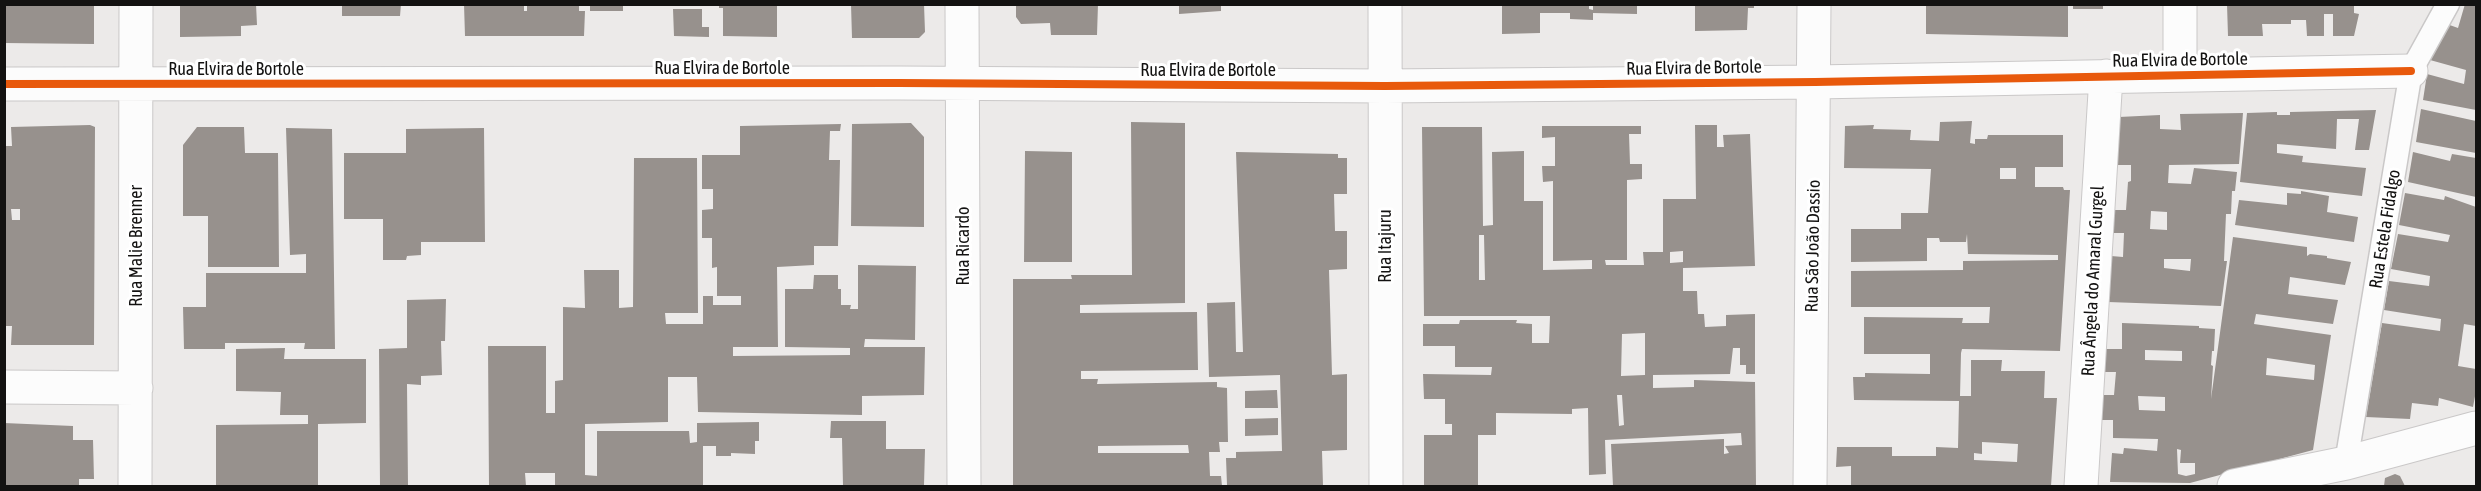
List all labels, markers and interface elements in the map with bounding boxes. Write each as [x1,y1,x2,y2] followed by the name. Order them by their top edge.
[2112,48,2248,72] street label: Rua Elvira de Bortole
[1626,56,1762,80] street label: Rua Elvira de Bortole
[654,57,790,79] street label: Rua Elvira de Bortole
[168,58,304,80] street label: Rua Elvira de Bortole
[1140,59,1276,81] street label: Rua Elvira de Bortole
[2365,168,2405,290] street label: Rua Estela Fidalgo
[1801,179,1825,313] street label: Rua São João Dassio
[125,185,147,307] street label: Rua Malie Brenner
[2077,185,2109,377] street label: Rua Ângela do Amaral Gurgel
[952,206,974,286] street label: Rua Ricardo
[1374,209,1396,283] street label: Rua Itajuru

